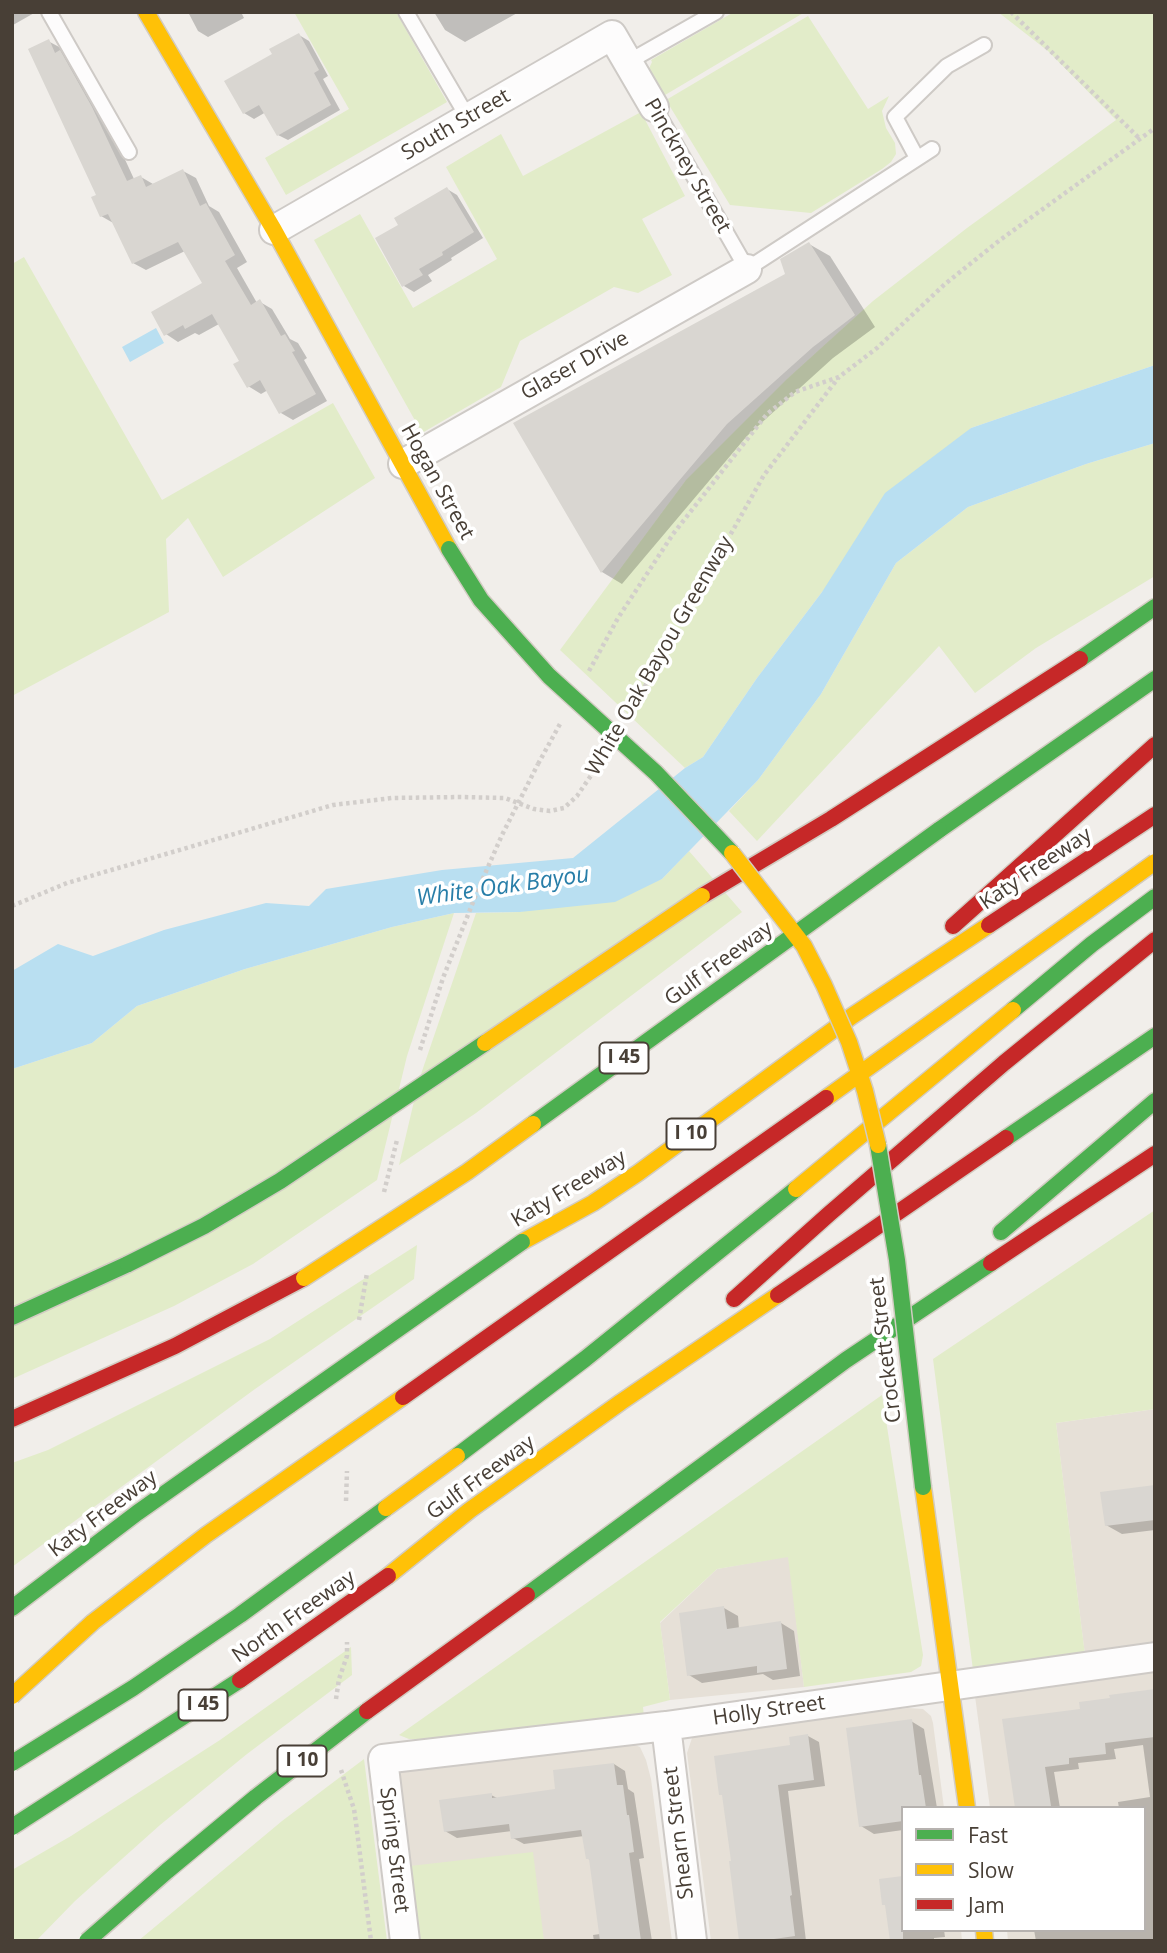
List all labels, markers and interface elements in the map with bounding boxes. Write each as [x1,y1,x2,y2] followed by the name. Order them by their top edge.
[397,84,515,166] street label: South Street
[638,94,736,238] street label: Pinckney Street
[517,326,633,406] street label: Glaser Drive
[395,420,479,544] street label: Hogan Street
[581,532,739,780] street label: White Oak Bayou Greenway
[975,822,1097,916] street label: Katy Freeway
[415,861,591,913] water label: White Oak Bayou
[660,916,778,1012] street label: Gulf Freeway
[600,1042,648,1074] road number: I 45
[666,1118,716,1150] road number: I 10
[507,1145,631,1233] street label: Katy Freeway
[865,1276,907,1424] street label: Crockett Street
[422,1430,540,1526] street label: Gulf Freeway
[44,1465,162,1563] street label: Katy Freeway
[228,1565,360,1669] street label: North Freeway
[178,1690,228,1721] road number: I 45
[711,1691,827,1731] street label: Holly Street
[278,1746,326,1777] road number: I 10
[658,1765,700,1901] street label: Shearn Street
[374,1786,414,1914] street label: Spring Street
[901,1806,1146,1932] legend
[968,1821,1008,1849] text: Fast
[968,1856,1014,1884] text: Slow
[968,1891,1005,1919] text: Jam

